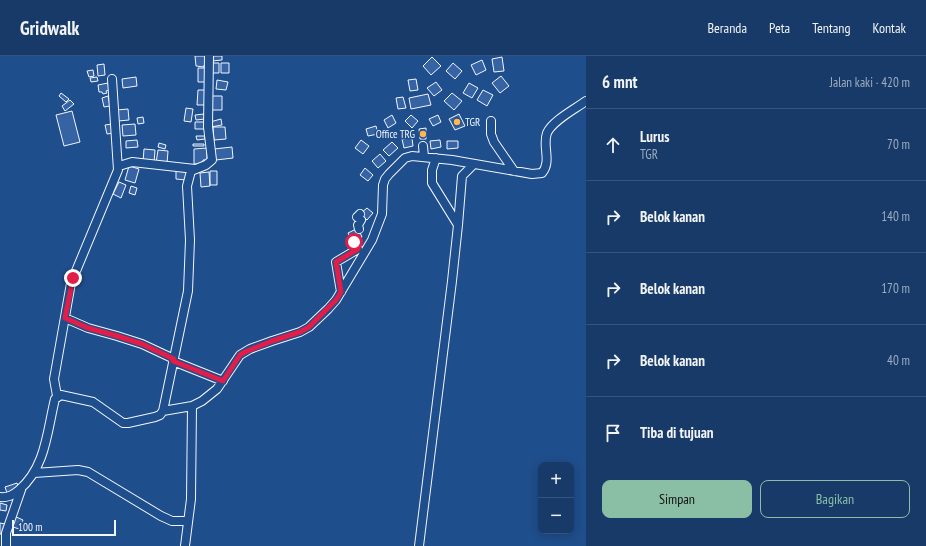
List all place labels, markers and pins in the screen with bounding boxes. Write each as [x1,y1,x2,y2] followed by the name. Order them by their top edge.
[465,115,480,129] place label: TGR
[452,117,462,127] marker: TGR
[376,127,415,141] place label: Office TRG
[418,129,428,139] marker: Office TRG

